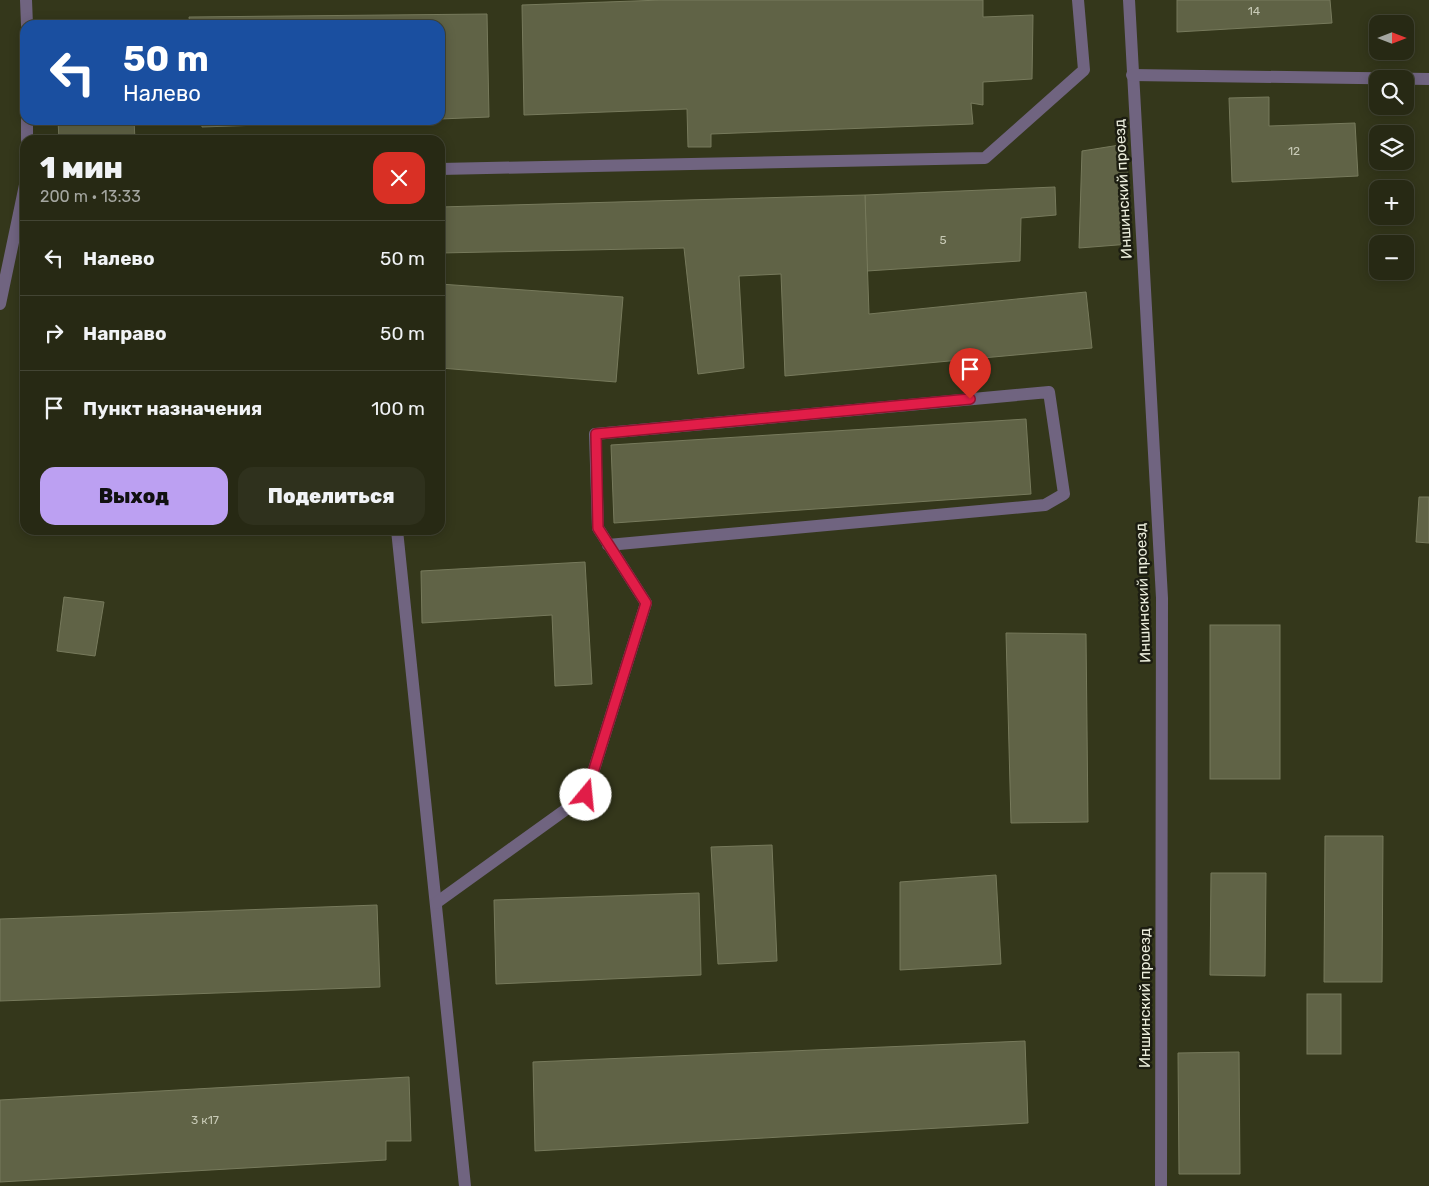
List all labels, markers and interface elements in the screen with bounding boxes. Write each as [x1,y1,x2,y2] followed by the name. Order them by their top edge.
[1248,4,1261,18] house number: 14
[1369,15,1414,60] north arrow
[1369,15,1414,280] map controls
[123,38,209,80] text: 50 m
[40,40,105,105] icon: left
[1369,70,1414,115] button: search
[123,80,201,107] text: Налево
[1110,119,1136,259] street label: Иншинский проезд
[1369,125,1414,170] button: layers
[1288,144,1300,158] house number: 12
[40,150,123,186] text: 1 мин
[373,152,425,204] button: close
[1369,180,1414,225] button: +
[40,187,141,206] text: 200 m · 13:33
[939,233,947,247] house number: 5
[1369,235,1414,280] button: −
[40,244,68,272] icon: left
[83,247,155,270] text: Налево
[380,247,425,270] text: 50 m
[40,319,68,347] icon: right
[83,322,167,345] text: Направо
[380,322,425,345] text: 50 m
[949,348,991,399] pin
[956,355,984,383] icon: arrive
[40,394,68,422] icon: arrive
[83,397,262,420] text: Пункт назначения
[371,397,425,420] text: 100 m
[40,467,228,525] button: Выход
[238,467,425,525] button: Поделиться
[1132,523,1154,663] street label: Иншинский проезд
[559,768,611,820] position arrow
[1136,928,1154,1068] street label: Иншинский проезд
[191,1113,219,1127] house number: 3 к17

